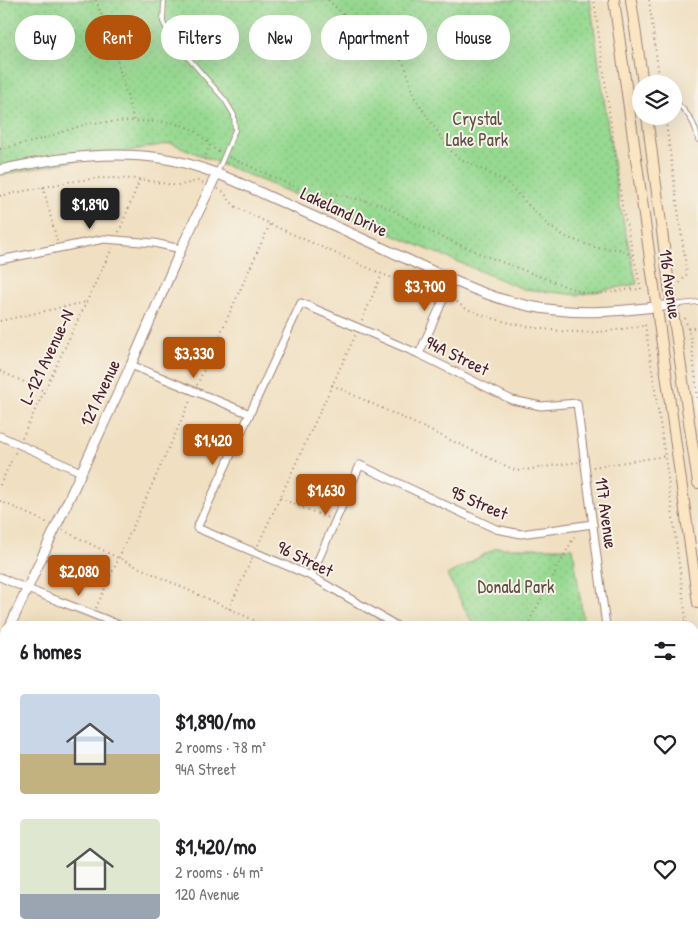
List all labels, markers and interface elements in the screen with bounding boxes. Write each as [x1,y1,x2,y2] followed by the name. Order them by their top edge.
[15,15,75,60] chip: Buy
[85,15,151,60] chip: Rent
[161,15,239,60] chip: Filters
[249,15,311,60] chip: New
[321,15,427,60] chip: Apartment
[437,15,510,60] chip: House
[632,75,682,125] map controls
[632,75,682,125] button: layers
[446,106,509,152] park label: Crystal Lake Park
[297,180,392,243] street label: Lakeland Drive
[49,188,131,230] pin: $1,890
[71,193,109,215] text: $1,890
[653,248,688,320] street label: 116 Avenue
[384,270,466,312] pin: $3,700
[405,275,445,297] text: $3,700
[14,305,79,408] street label: L-121 Avenue-N
[421,329,494,382] street label: 94A Street
[153,336,235,379] pin: $3,330
[174,342,214,364] text: $3,330
[73,355,126,430] street label: 121 Avenue
[172,424,254,466] pin: $1,420
[194,429,232,451] text: $1,420
[285,474,367,516] pin: $1,630
[589,476,624,550] street label: 117 Avenue
[307,479,345,501] text: $1,630
[447,479,513,526] street label: 95 Street
[273,534,338,583] street label: 96 Street
[38,554,120,597] pin: $2,080
[59,560,99,582] text: $2,080
[477,574,555,599] park label: Donald Park
[20,637,81,666] text: 6 homes
[651,637,679,665] icon: filters
[175,707,255,736] text: $1,890/mo
[60,714,120,774] icon: home
[651,730,679,758] icon: heart
[175,736,266,758] text: 2 rooms · 78 m²
[175,758,236,780] text: 94A Street
[175,832,256,861] text: $1,420/mo
[60,839,120,899] icon: home
[651,855,679,883] icon: heart
[175,861,263,883] text: 2 rooms · 64 m²
[175,883,240,905] text: 120 Avenue

